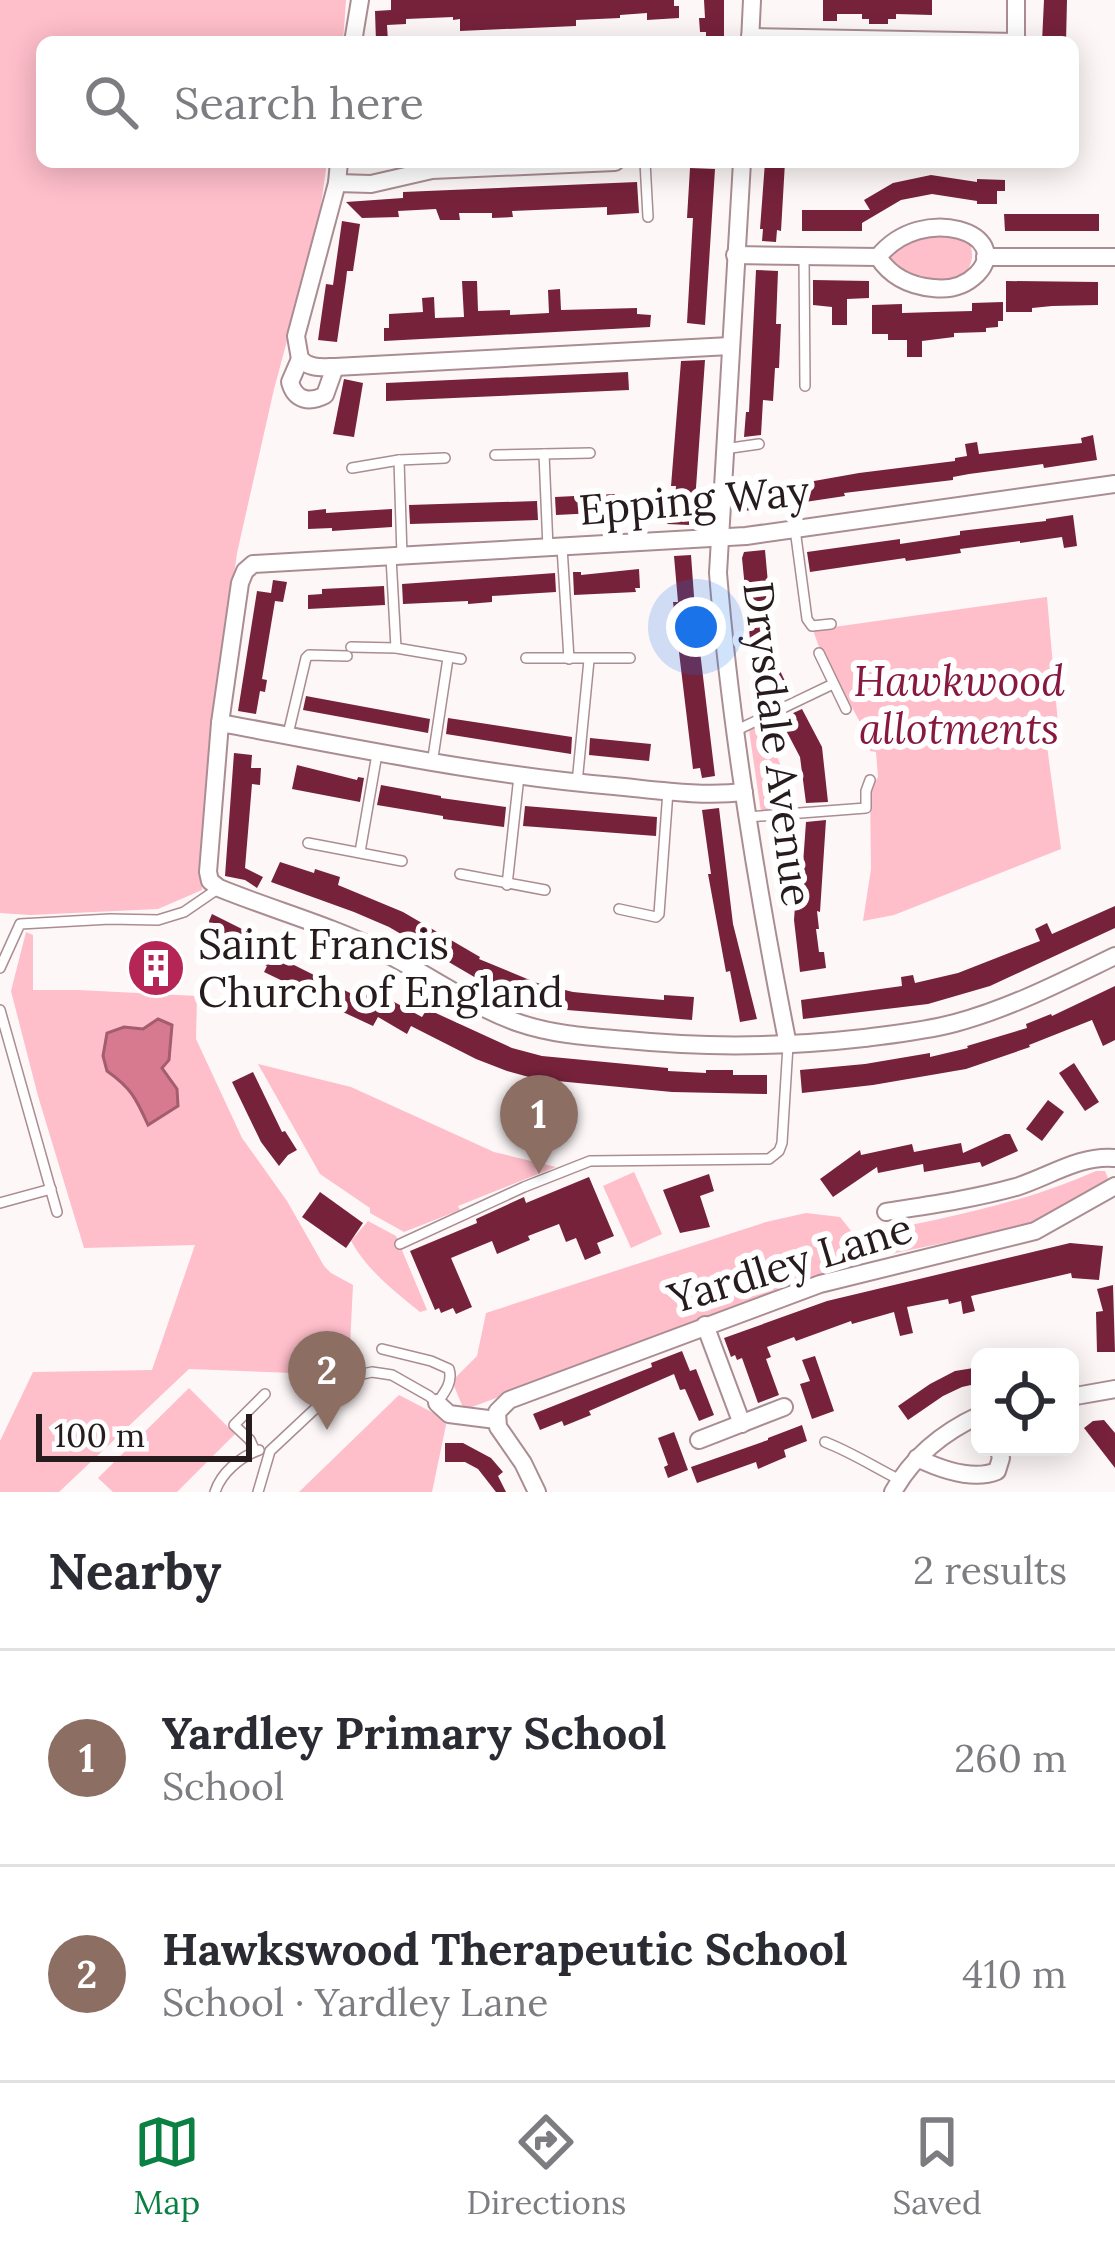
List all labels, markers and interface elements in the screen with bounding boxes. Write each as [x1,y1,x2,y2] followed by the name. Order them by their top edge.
[36,36,1079,168] search box
[78,69,144,135] icon: search
[174,74,424,131] text: Search here
[577,463,812,537] street label: Epping Way
[731,579,825,909] street label: Drysdale Avenue
[666,597,726,657] your location
[853,654,1065,756] park label: Hawkwood allotments
[198,917,563,1019] place label: Saint Francis Church of England
[125,937,187,999] building icon: Saint Francis Church of England
[500,1075,578,1174] pin: 1
[661,1200,918,1326] street label: Yardley Lane
[288,1331,366,1430] pin: 2
[971,1348,1079,1456] map controls
[971,1348,1079,1456] button: locate
[36,1408,252,1461] scale bar
[54,1414,145,1456] text: 100 m
[48,1538,221,1603] text: Nearby
[913,1545,1067,1595] text: 2 results
[162,1704,667,1761] text: Yardley Primary School
[79,1733,95,1783] text: 1
[954,1733,1067,1783] text: 260 m
[162,1761,284,1811] text: School
[162,1920,848,1977] text: Hawkswood Therapeutic School
[77,1949,97,1999] text: 2
[962,1949,1067,1999] text: 410 m
[162,1977,548,2027] text: School · Yardley Lane
[133,2109,200,2223] tab: Map
[467,2109,626,2223] tab: Directions
[893,2109,982,2223] tab: Saved

